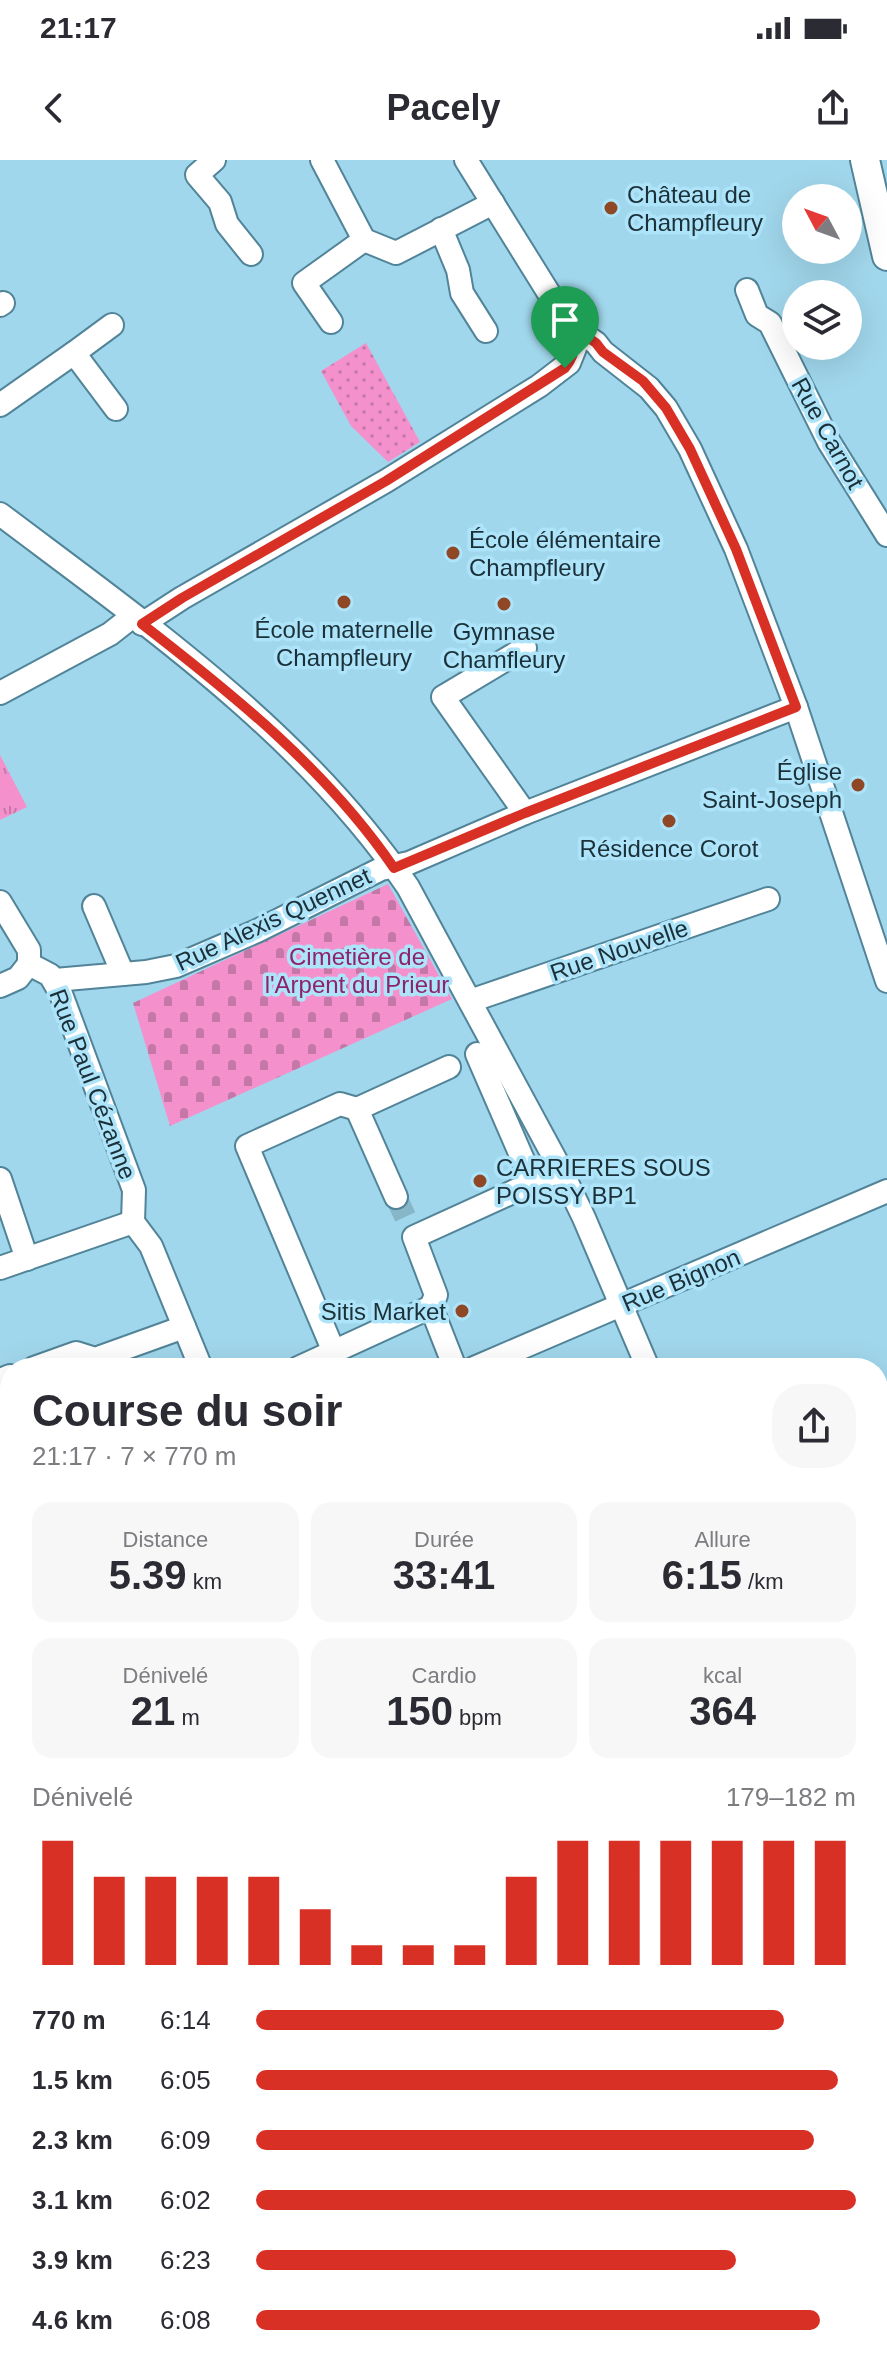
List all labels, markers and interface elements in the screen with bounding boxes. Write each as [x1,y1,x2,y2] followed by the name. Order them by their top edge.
[40,11,117,44] text: 21:17
[32,86,76,130] icon: back
[811,86,855,130] icon: share
[386,87,501,128] text: Pacely
[627,181,763,236] place label: Château de Champfleury
[782,184,862,264] north arrow
[782,184,862,360] map controls
[602,199,620,217] marker: Château de Champfleury
[782,280,862,360] button: layers
[531,286,599,368] pin
[543,298,587,342] icon: arrive
[786,373,870,494] street label: Rue Carnot
[469,526,661,581] place label: École élémentaire Champfleury
[444,544,462,562] marker: École élémentaire Champfleury
[335,593,353,611] marker: École maternelle Champfleury
[495,595,513,613] marker: Gymnase Chamfleury
[255,616,433,671] place label: École maternelle Champfleury
[443,618,565,673] place label: Gymnase Chamfleury
[702,758,842,813] place label: Église Saint-Joseph
[849,776,867,794] marker: Église Saint-Joseph
[660,812,678,830] marker: Résidence Corot
[580,835,759,862] place label: Résidence Corot
[171,862,375,976] street label: Rue Alexis Quennet
[546,914,692,986] street label: Rue Nouvelle
[265,943,449,998] park label: Cimetière de l'Arpent du Prieur
[44,985,142,1183] street label: Rue Paul Cézanne
[496,1154,711,1209] place label: CARRIERES SOUS POISSY BP1
[471,1172,489,1190] marker: CARRIERES SOUS POISSY BP1
[618,1243,744,1317] street label: Rue Bignon
[321,1298,446,1325] place label: Sitis Market
[453,1302,471,1320] marker: Sitis Market
[772,1384,856,1468] button: share
[32,1386,343,1435] text: Course du soir
[32,1441,237,1471] text: 21:17 · 7 × 770 m
[123,1527,208,1552] text: Distance
[414,1527,474,1552] text: Durée
[695,1527,751,1552] text: Allure
[109,1553,187,1597] text: 5.39
[393,1553,495,1597] text: 33:41
[662,1553,742,1597] text: 6:15
[187,1569,222,1594] text: km
[742,1569,783,1594] text: /km
[123,1663,208,1688] text: Dénivelé
[412,1663,476,1688] text: Cardio
[703,1663,742,1688] text: kcal
[131,1689,175,1733] text: 21
[386,1689,453,1733] text: 150
[689,1689,756,1733] text: 364
[175,1705,200,1730] text: m
[453,1705,502,1730] text: bpm
[32,1782,133,1812] text: Dénivelé
[726,1782,856,1812] text: 179–182 m
[32,2005,106,2035] text: 770 m
[160,2005,211,2035] text: 6:14
[32,2065,113,2095] text: 1.5 km
[160,2065,211,2095] text: 6:05
[32,2125,113,2155] text: 2.3 km
[160,2125,211,2155] text: 6:09
[32,2185,113,2215] text: 3.1 km
[160,2185,211,2215] text: 6:02
[32,2245,113,2275] text: 3.9 km
[160,2245,211,2275] text: 6:23
[32,2305,113,2335] text: 4.6 km
[160,2305,211,2335] text: 6:08

